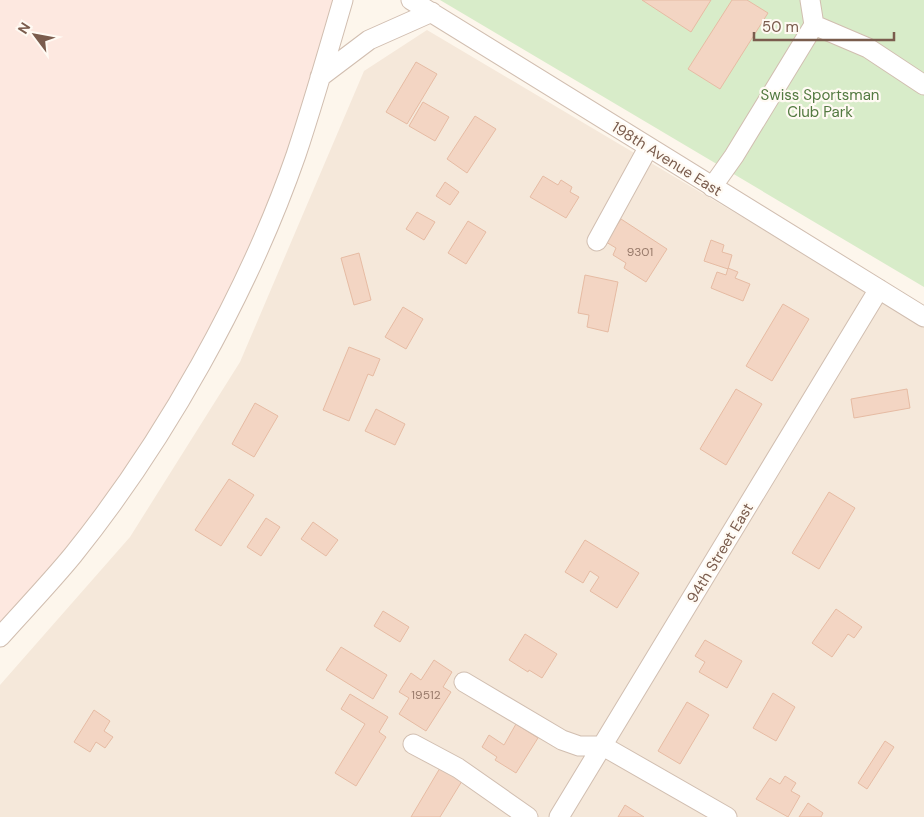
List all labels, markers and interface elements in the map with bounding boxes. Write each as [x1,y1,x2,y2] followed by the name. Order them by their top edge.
[10,10,60,60] north arrow
[754,10,894,42] scale bar
[762,17,799,37] text: 50 m
[14,19,34,37] text: N
[761,85,879,122] park label: Swiss Sportsman Club Park
[608,117,726,201] street label: 198th Avenue East
[627,244,653,260] house number: 9301
[682,499,758,607] street label: 94th Street East
[411,687,441,703] house number: 19512

